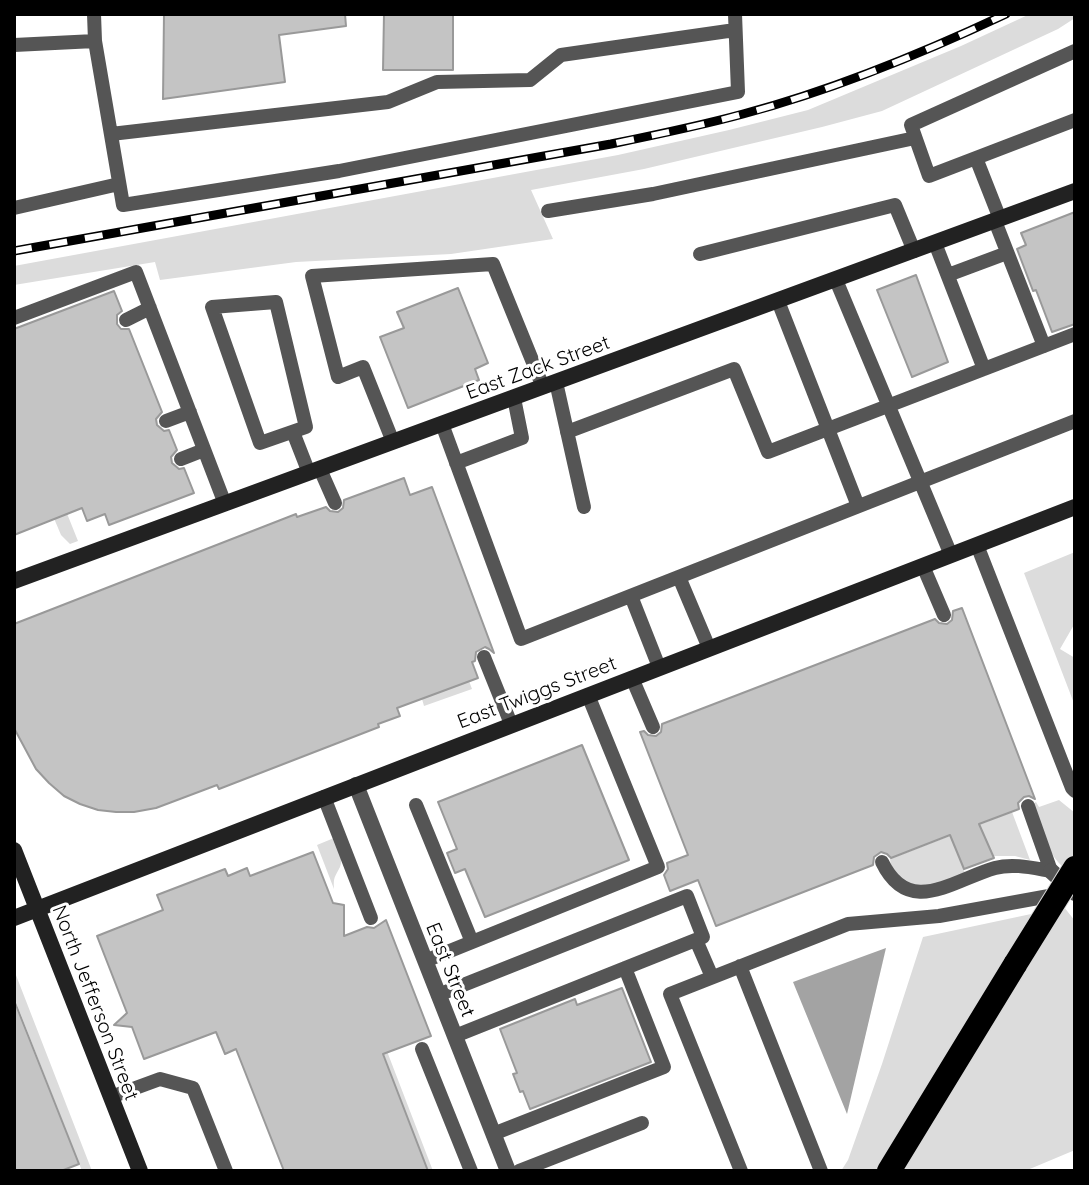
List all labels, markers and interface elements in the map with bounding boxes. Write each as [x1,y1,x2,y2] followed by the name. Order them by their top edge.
[463,331,613,405] street label: East Zack Street
[454,652,620,734] street label: East Twiggs Street
[47,902,143,1104] street label: North Jefferson Street
[420,919,480,1021] street label: East Street

